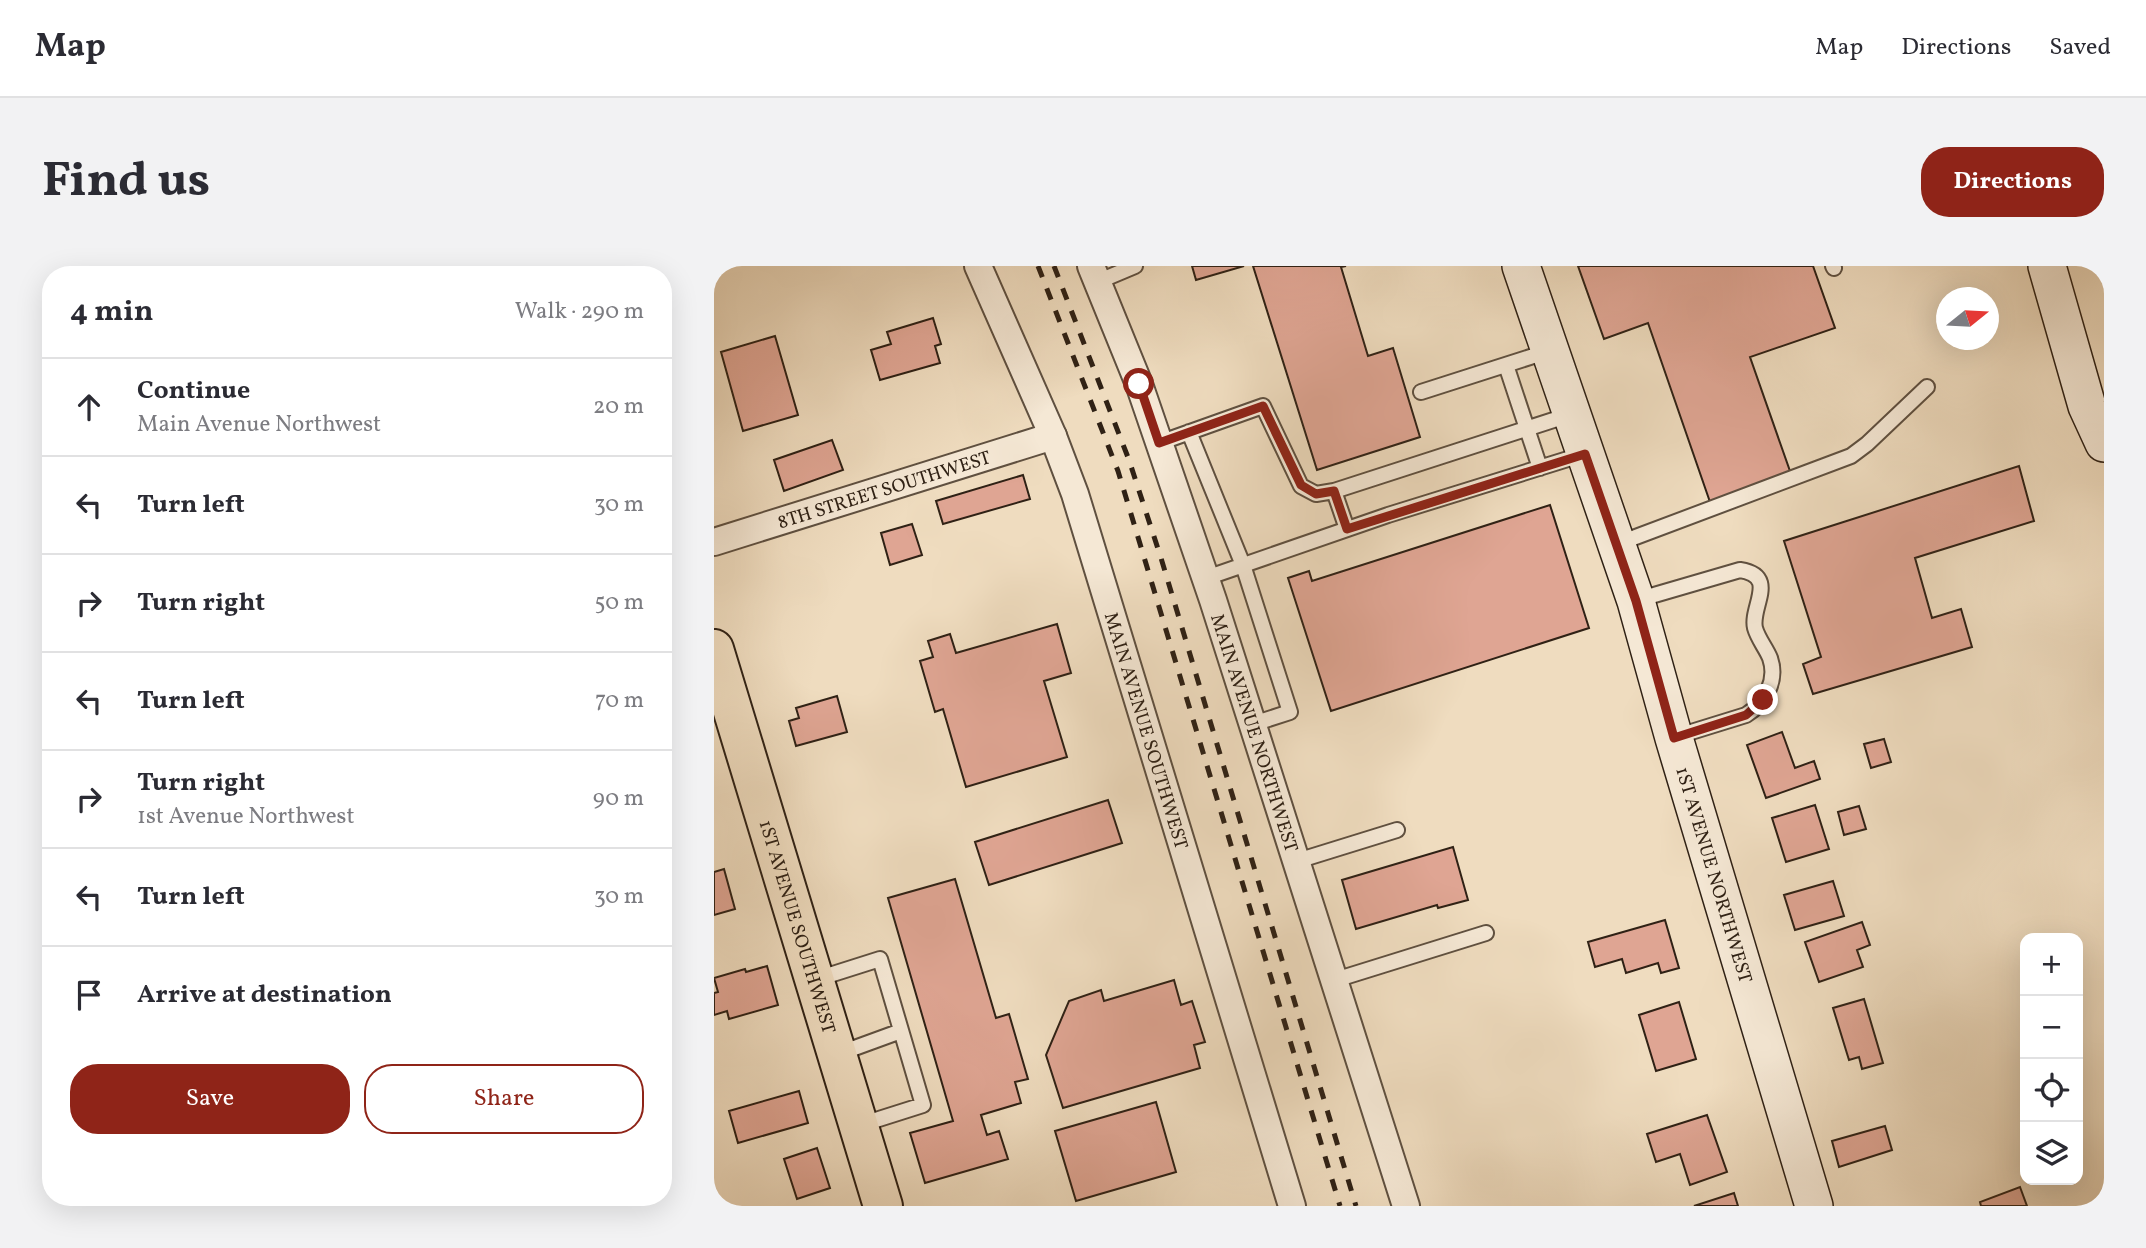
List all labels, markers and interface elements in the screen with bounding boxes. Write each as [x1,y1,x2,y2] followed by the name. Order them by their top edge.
[35,25,106,71] text: Map
[1815,31,1863,65] text: Map
[1901,31,2011,65] text: Directions
[2049,31,2111,65] text: Saved
[1921,147,2104,217] button: Directions
[42,148,210,217] text: Find us
[1936,287,1999,350] north arrow
[70,291,154,333] text: 4 min
[515,296,644,328] text: Walk · 290 m
[1123,368,1154,399] route start
[137,373,250,409] text: Continue
[70,388,108,426] icon: ahead
[593,391,644,423] text: 20 m
[137,409,381,441] text: Main Avenue Northwest
[775,445,994,536] street label: 8TH STREET SOUTHWEST
[70,486,108,524] icon: left
[137,487,245,523] text: Turn left
[594,489,644,521] text: 30 m
[70,584,108,622] icon: right
[137,585,265,621] text: Turn right
[595,587,644,619] text: 50 m
[1097,609,1193,853] street label: MAIN AVENUE SOUTHWEST
[1203,611,1304,856] street label: MAIN AVENUE NORTHWEST
[70,682,108,720] icon: left
[137,683,245,719] text: Turn left
[1747,684,1778,715] route end
[595,685,644,717] text: 70 m
[1668,764,1758,987] street label: 1ST AVENUE NORTHWEST
[137,765,265,801] text: Turn right
[70,780,108,818] icon: right
[593,783,644,815] text: 90 m
[137,801,354,833] text: 1st Avenue Northwest
[752,817,841,1037] street label: 1ST AVENUE SOUTHWEST
[70,878,108,916] icon: left
[137,879,245,915] text: Turn left
[594,881,644,913] text: 30 m
[2020,933,2083,1185] map controls
[2020,933,2083,996] button: +
[70,976,108,1014] icon: arrive
[137,977,392,1013] text: Arrive at destination
[2020,996,2083,1059] button: −
[2020,1059,2083,1122] button: locate
[70,1064,350,1134] button: Save
[364,1064,644,1134] button: Share
[2020,1122,2083,1185] button: layers

